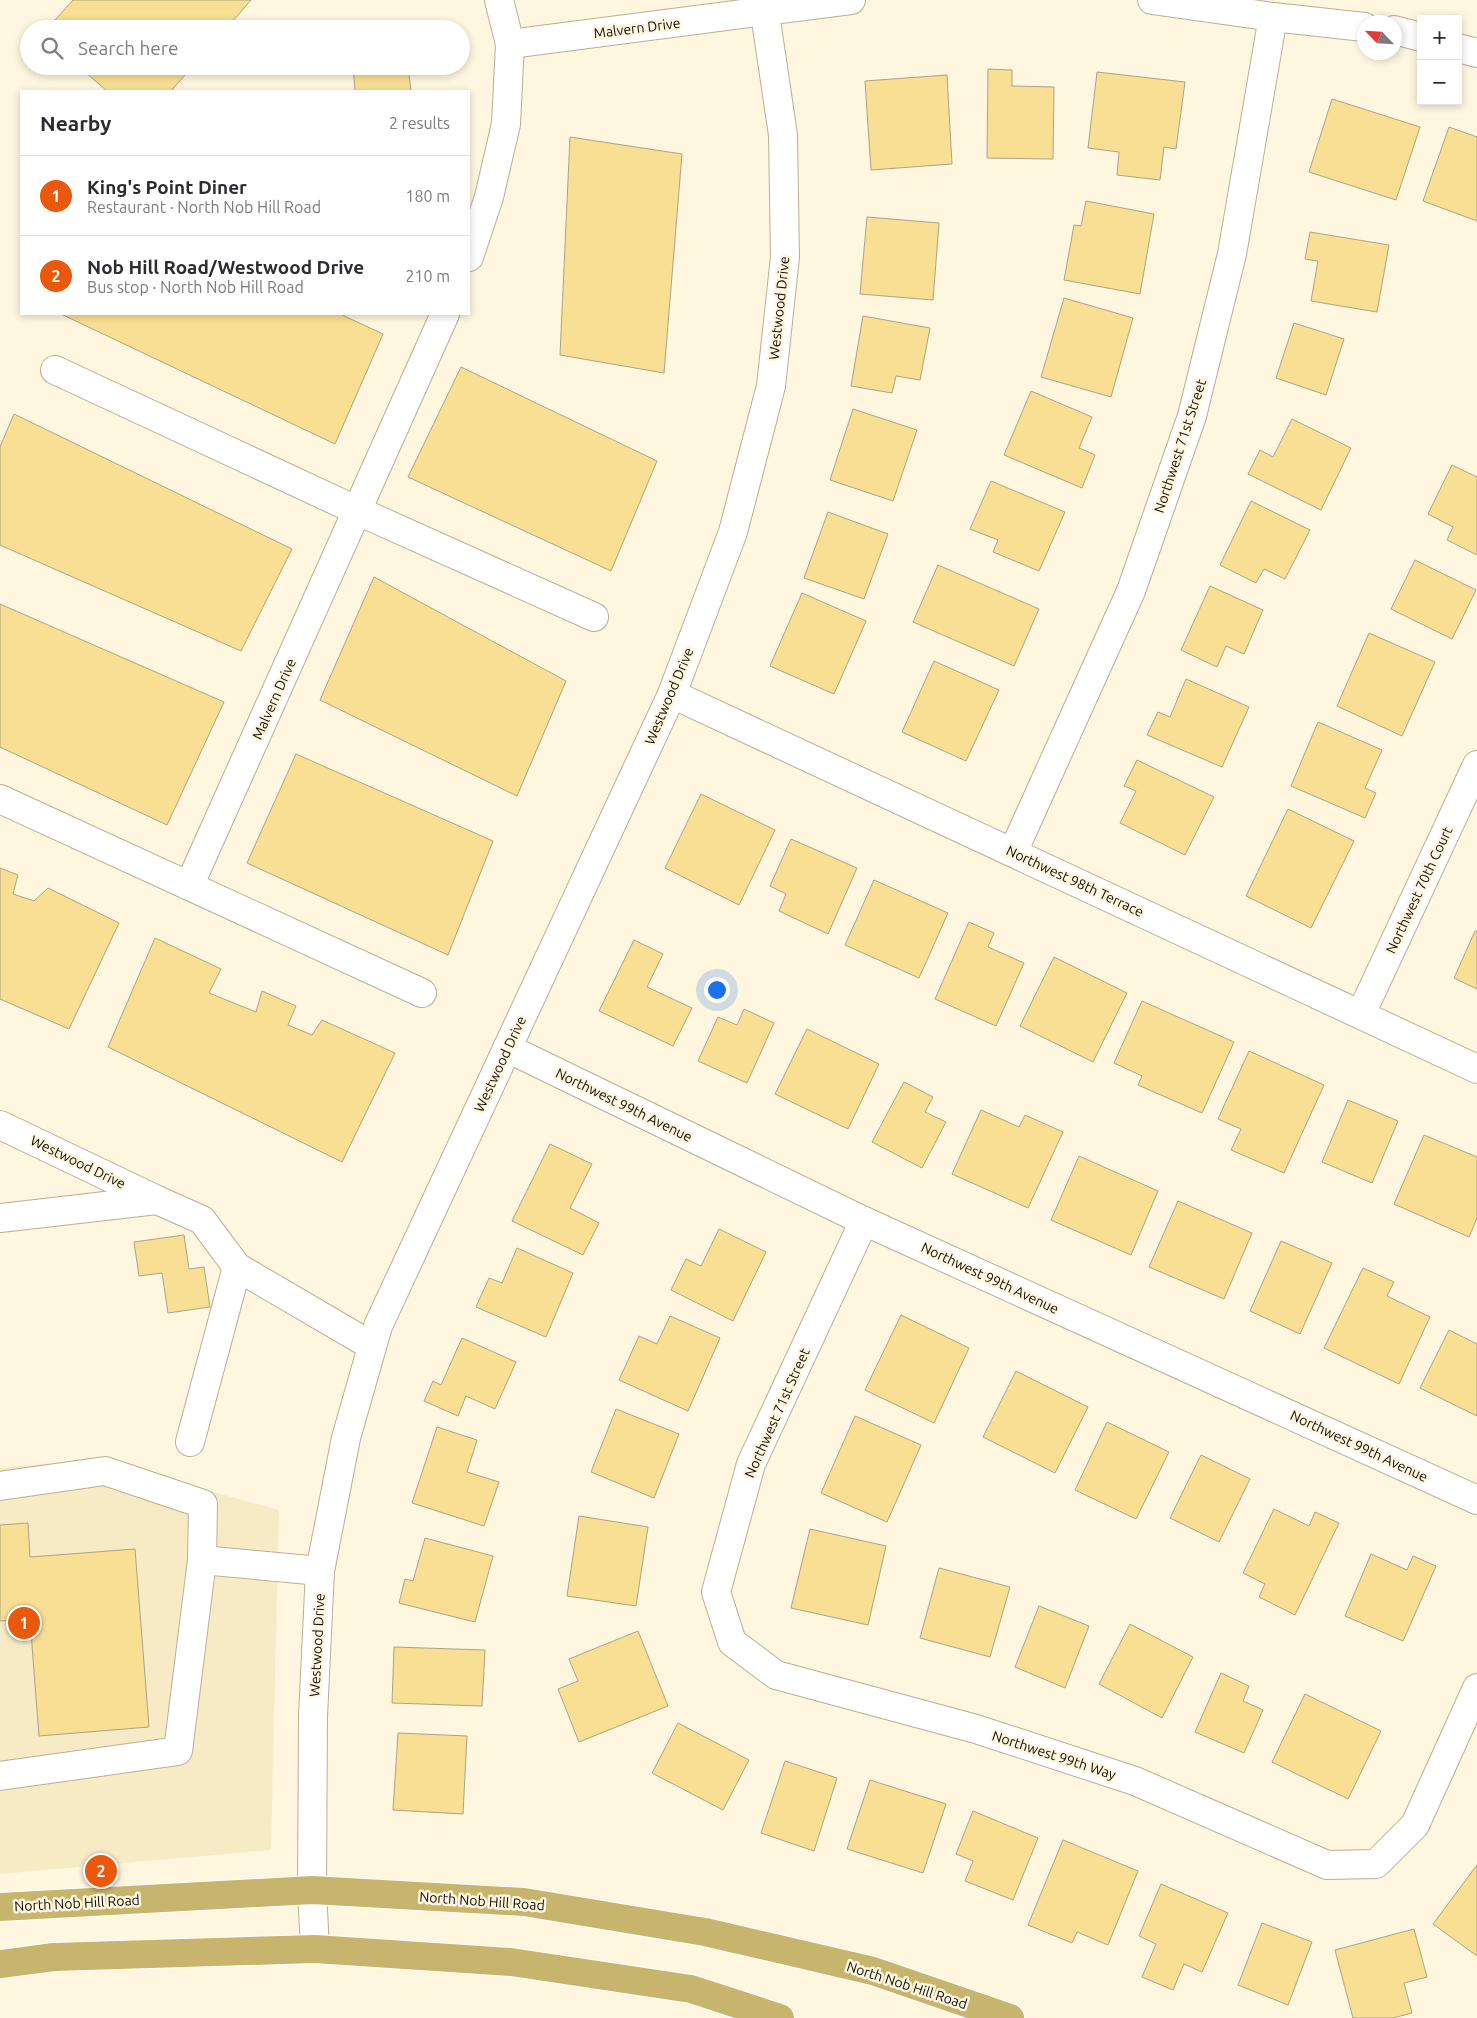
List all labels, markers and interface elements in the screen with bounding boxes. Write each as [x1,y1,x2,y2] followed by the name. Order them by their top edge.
[593,15,681,41] street label: Malvern Drive
[1357,15,1402,60] north arrow
[1417,15,1462,105] map controls
[1417,15,1462,60] button: +
[20,20,470,75] search box
[38,34,66,62] icon: search
[78,37,178,59] text: Search here
[1417,60,1462,105] button: −
[40,111,111,135] text: Nearby
[389,114,450,132] text: 2 results
[87,176,247,198] text: King's Point Diner
[51,187,61,205] text: 1
[405,187,450,205] text: 180 m
[87,198,321,216] text: Restaurant · North Nob Hill Road
[87,256,364,278] text: Nob Hill Road/Westwood Drive
[766,256,792,360] street label: Westwood Drive
[51,267,61,285] text: 2
[405,267,450,285] text: 210 m
[87,278,304,296] text: Bus stop · North Nob Hill Road
[1151,376,1209,515] street label: Northwest 71st Street
[641,645,697,747] street label: Westwood Drive
[249,656,299,742] street label: Malvern Drive
[1383,823,1456,956] street label: Northwest 70th Court
[1004,842,1146,920] street label: Northwest 98th Terrace
[704,977,730,1003] your location
[471,1014,529,1114] street label: Westwood Drive
[553,1065,695,1145] street label: Northwest 99th Avenue
[28,1132,128,1192] street label: Westwood Drive
[919,1239,1061,1317] street label: Northwest 99th Avenue
[741,1345,813,1480] street label: Northwest 71st Street
[1288,1407,1430,1485] street label: Northwest 99th Avenue
[306,1593,328,1697] street label: Westwood Drive
[8,1604,40,1642] pin: 1
[990,1727,1118,1783] street label: Northwest 99th Way
[85,1852,117,1890] pin: 2
[419,1889,545,1913] street label: North Nob Hill Road
[14,1892,140,1914] street label: North Nob Hill Road
[845,1958,969,2012] street label: North Nob Hill Road

